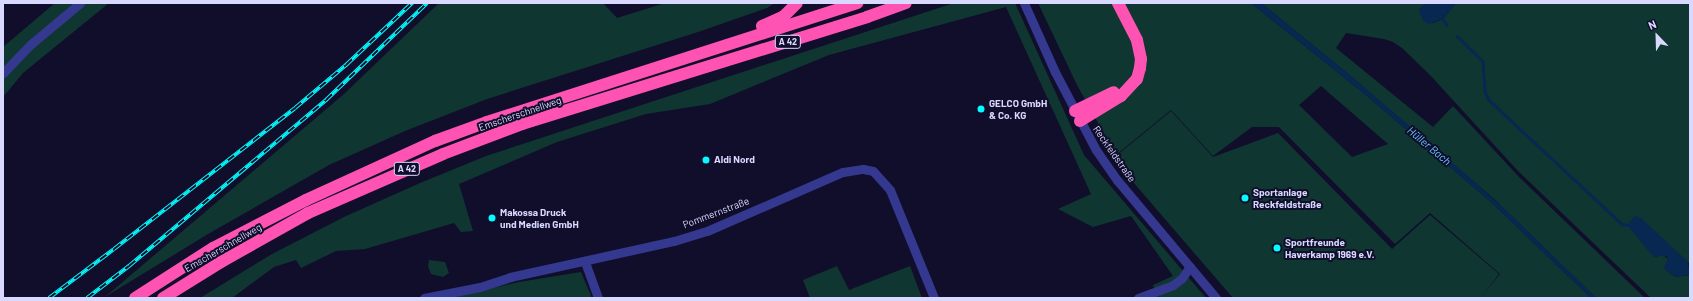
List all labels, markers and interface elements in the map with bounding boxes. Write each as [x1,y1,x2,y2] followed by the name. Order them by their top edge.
[1637,16,1677,56] north arrow
[1646,17,1658,32] text: N
[774,35,802,49] road number: A 42
[477,94,563,134] street label: Emscherschnellweg
[989,97,1047,120] place label: GELCO GmbH & Co. KG
[976,104,986,114] marker: GELCO GmbH & Co. KG
[1090,124,1138,184] street label: Reckfeldstraße
[1404,124,1454,168] water label: Hüller Bach
[714,154,755,166] place label: Aldi Nord
[701,155,711,165] marker: Aldi Nord
[393,162,421,176] road number: A 42
[1253,186,1321,210] place label: Sportanlage Reckfeldstraße
[1240,193,1250,203] marker: Sportanlage Reckfeldstraße
[681,195,751,231] street label: Pommernstraße
[500,206,579,230] place label: Makossa Druck und Medien GmbH
[487,213,497,223] marker: Makossa Druck und Medien GmbH
[182,221,264,275] street label: Emscherschnellweg
[1285,236,1374,260] place label: Sportfreunde Haverkamp 1969 e.V.
[1272,243,1282,253] marker: Sportfreunde Haverkamp 1969 e.V.

